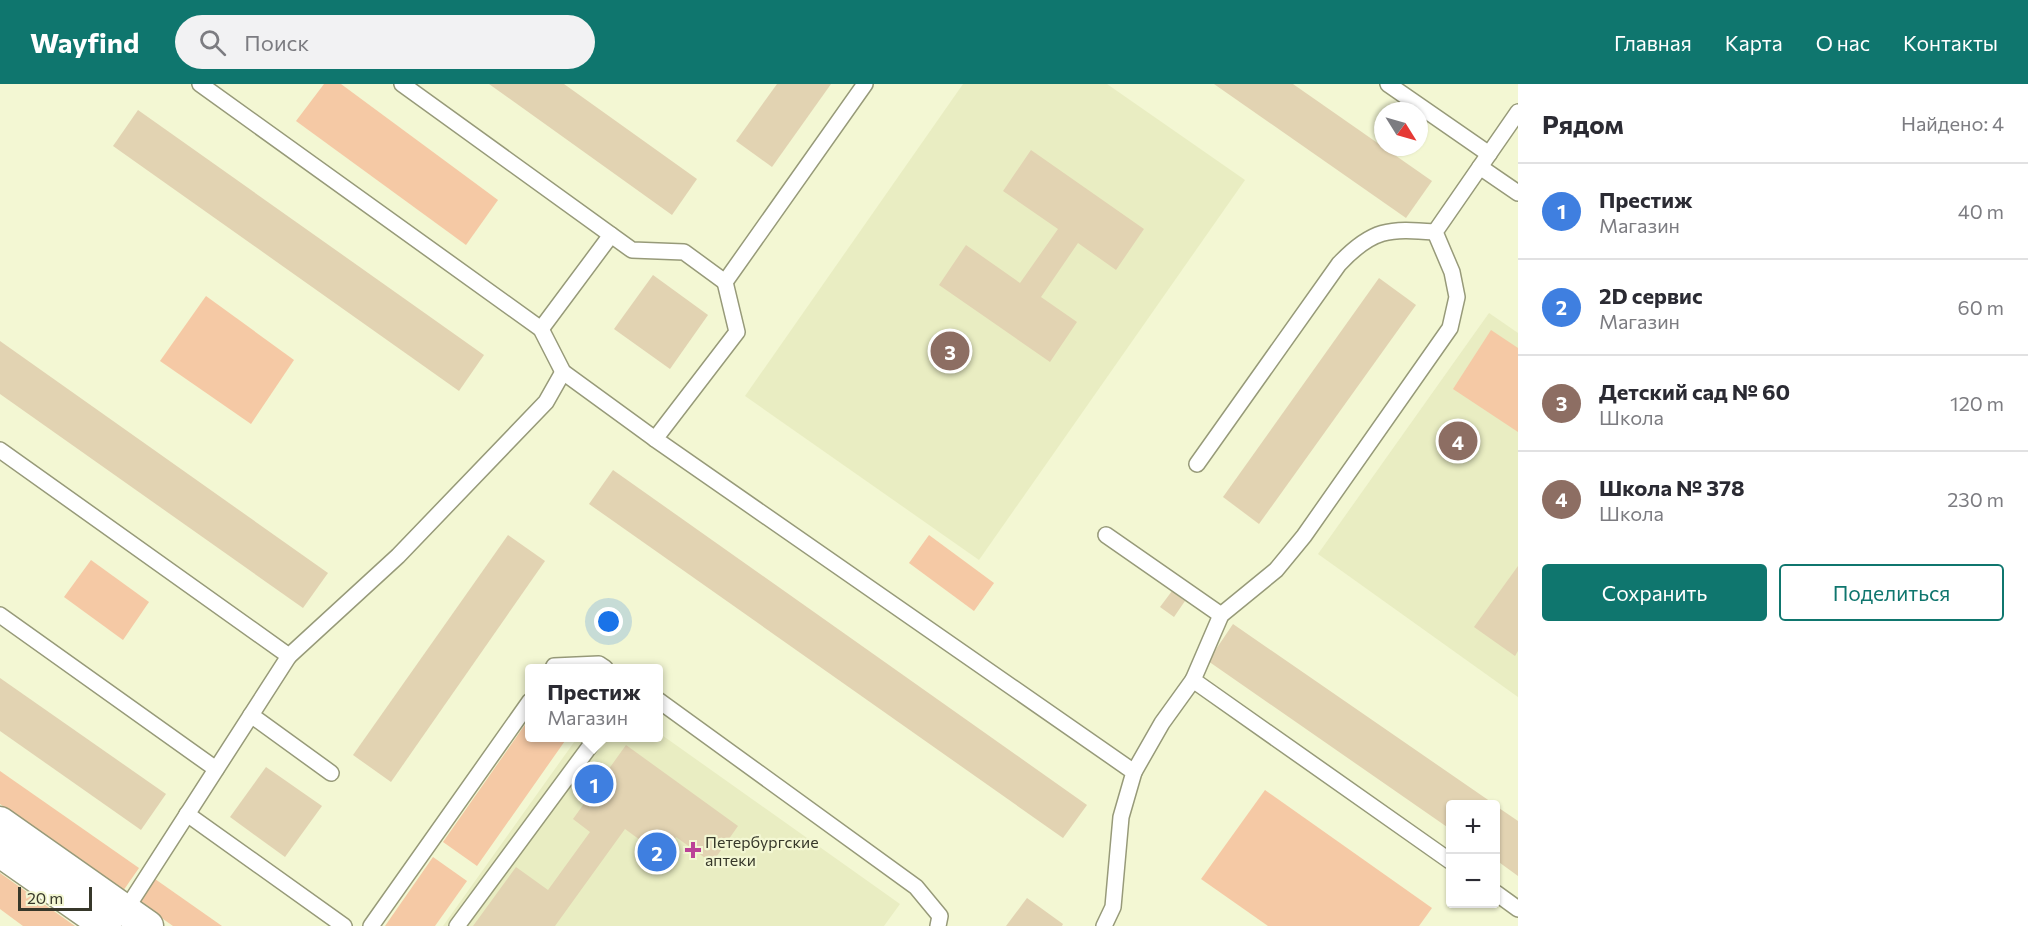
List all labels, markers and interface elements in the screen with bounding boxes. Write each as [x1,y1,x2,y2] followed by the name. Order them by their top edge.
[175,15,595,69] search box
[30,25,139,59] text: Wayfind
[196,26,229,59] icon: search
[244,29,309,56] text: Поиск
[1614,30,1692,55] text: Главная
[1725,30,1783,55] text: Карта
[1816,30,1870,55] text: О нас
[1903,30,1998,55] text: Контакты
[1374,102,1428,156] north arrow
[1542,108,1624,139] text: Рядом
[1901,111,2004,135] text: Найдено: 4
[1599,186,1693,213] text: Престиж
[1557,199,1566,223] text: 1
[1958,199,2004,223] text: 40 m
[1599,213,1680,237] text: Магазин
[1599,282,1703,309] text: 2D сервис
[1556,295,1567,319] text: 2
[1958,295,2004,319] text: 60 m
[1599,309,1680,333] text: Магазин
[930,328,970,374] pin: 3
[1599,378,1790,405] text: Детский сад № 60
[1556,391,1567,415] text: 3
[1950,391,2004,415] text: 120 m
[1599,405,1664,429] text: Школа
[1438,418,1478,464] pin: 4
[1599,474,1745,501] text: Школа № 378
[1555,487,1568,511] text: 4
[1947,487,2004,511] text: 230 m
[1599,501,1664,525] text: Школа
[1542,564,1767,621] button: Сохранить
[1779,564,2004,621] button: Поделиться
[594,607,623,636] your location
[525,664,663,742] popup
[547,678,641,705] text: Престиж
[547,705,628,729] text: Магазин
[574,762,614,806] pin: 1
[1446,800,1500,908] map controls
[1446,800,1500,854] button: +
[638,830,676,874] pin: 2
[705,832,819,869] place label: Петербургские аптеки
[686,843,700,857] marker: Петербургские аптеки
[1446,854,1500,908] button: −
[18,884,92,912] scale bar
[27,888,63,907] text: 20 m

